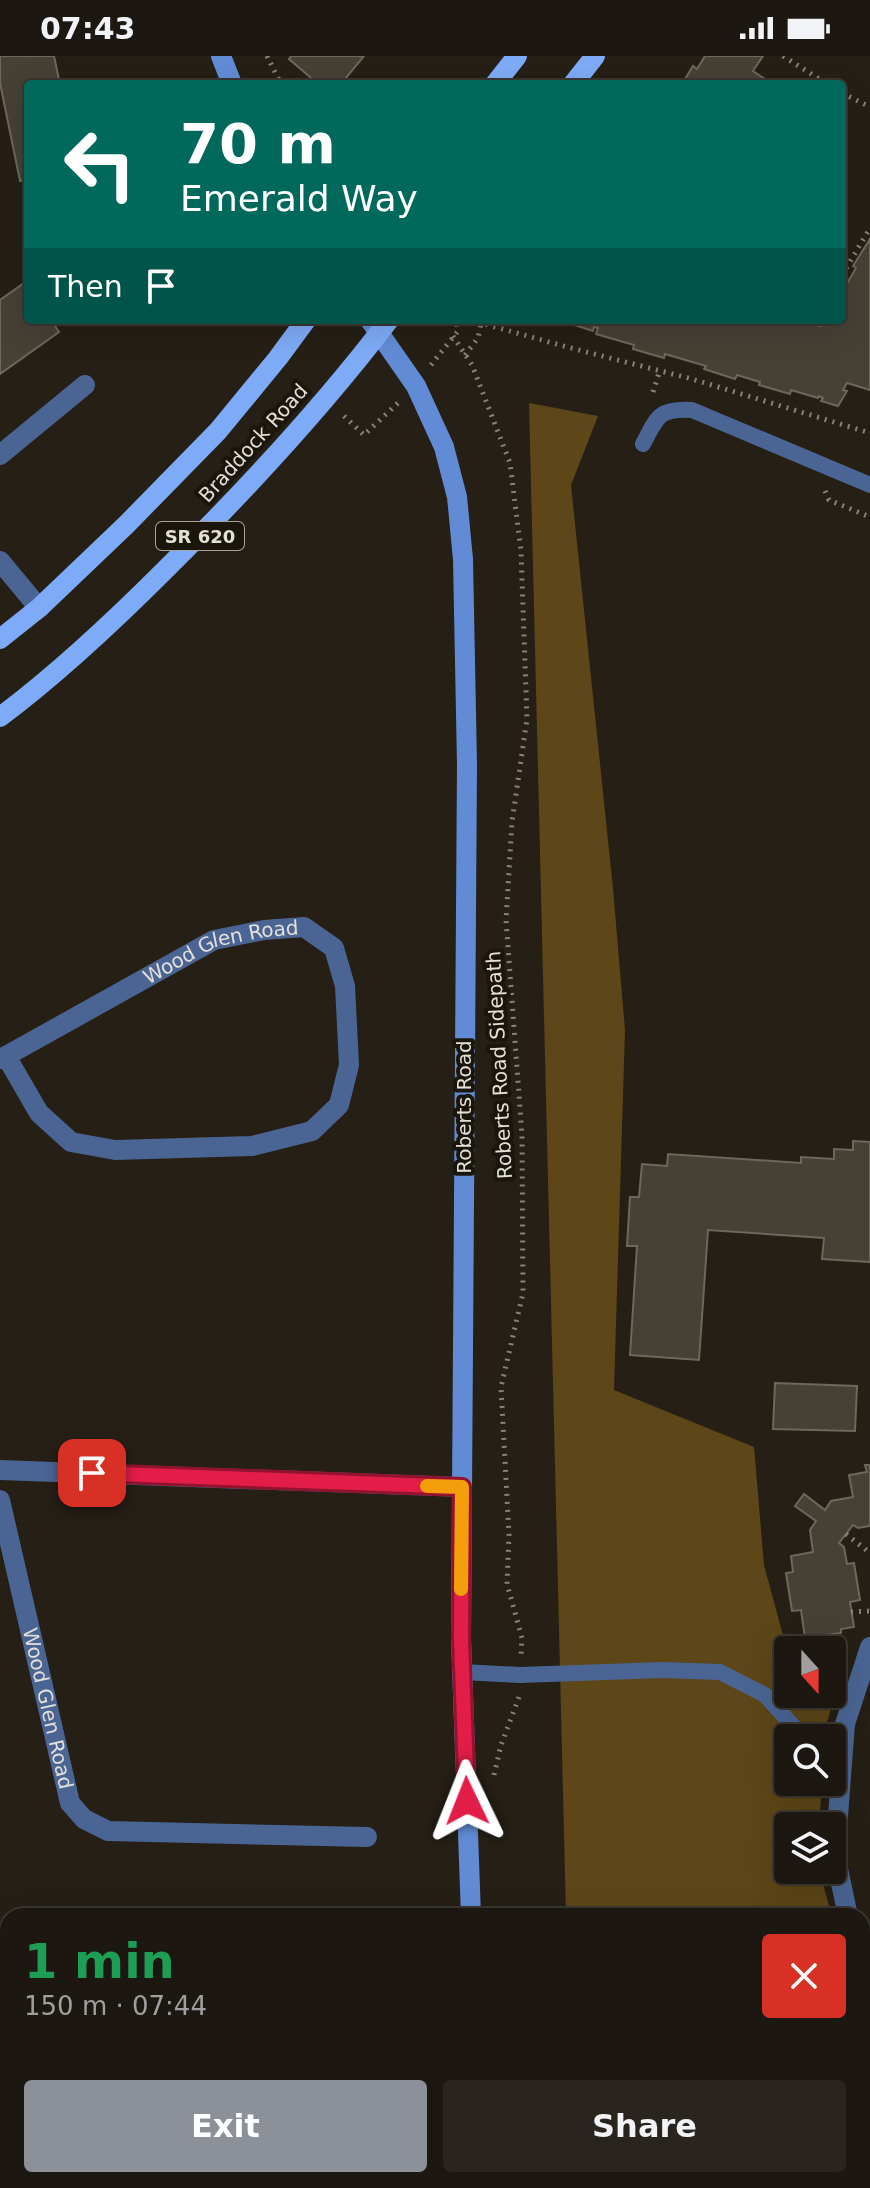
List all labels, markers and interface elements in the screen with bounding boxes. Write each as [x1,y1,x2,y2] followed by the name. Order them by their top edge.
[40,11,136,46] text: 07:43
[180,111,336,176] text: 70 m
[48,112,152,216] icon: left
[180,178,418,219] text: Emerald Way
[139,264,183,308] icon: arrive
[48,269,123,304] text: Then
[194,379,312,507] street label: Braddock Road
[156,522,244,550] road number: SR 620
[139,915,299,989] street label: Wood Glen Road
[481,950,517,1180] street label: Roberts Road Sidepath
[452,1040,476,1174] street label: Roberts Road
[58,1439,126,1507] pin
[70,1451,114,1495] icon: arrive
[18,1626,78,1792] street label: Wood Glen Road
[774,1636,846,1708] north arrow
[774,1636,846,1884] map controls
[774,1724,846,1796] button: search
[425,1759,509,1843] position arrow
[774,1812,846,1884] button: layers
[24,1933,175,1989] text: 1 min
[762,1934,846,2018] button: close
[24,1991,207,2021] text: 150 m · 07:44
[24,2080,427,2172] button: Exit
[443,2080,846,2172] button: Share

